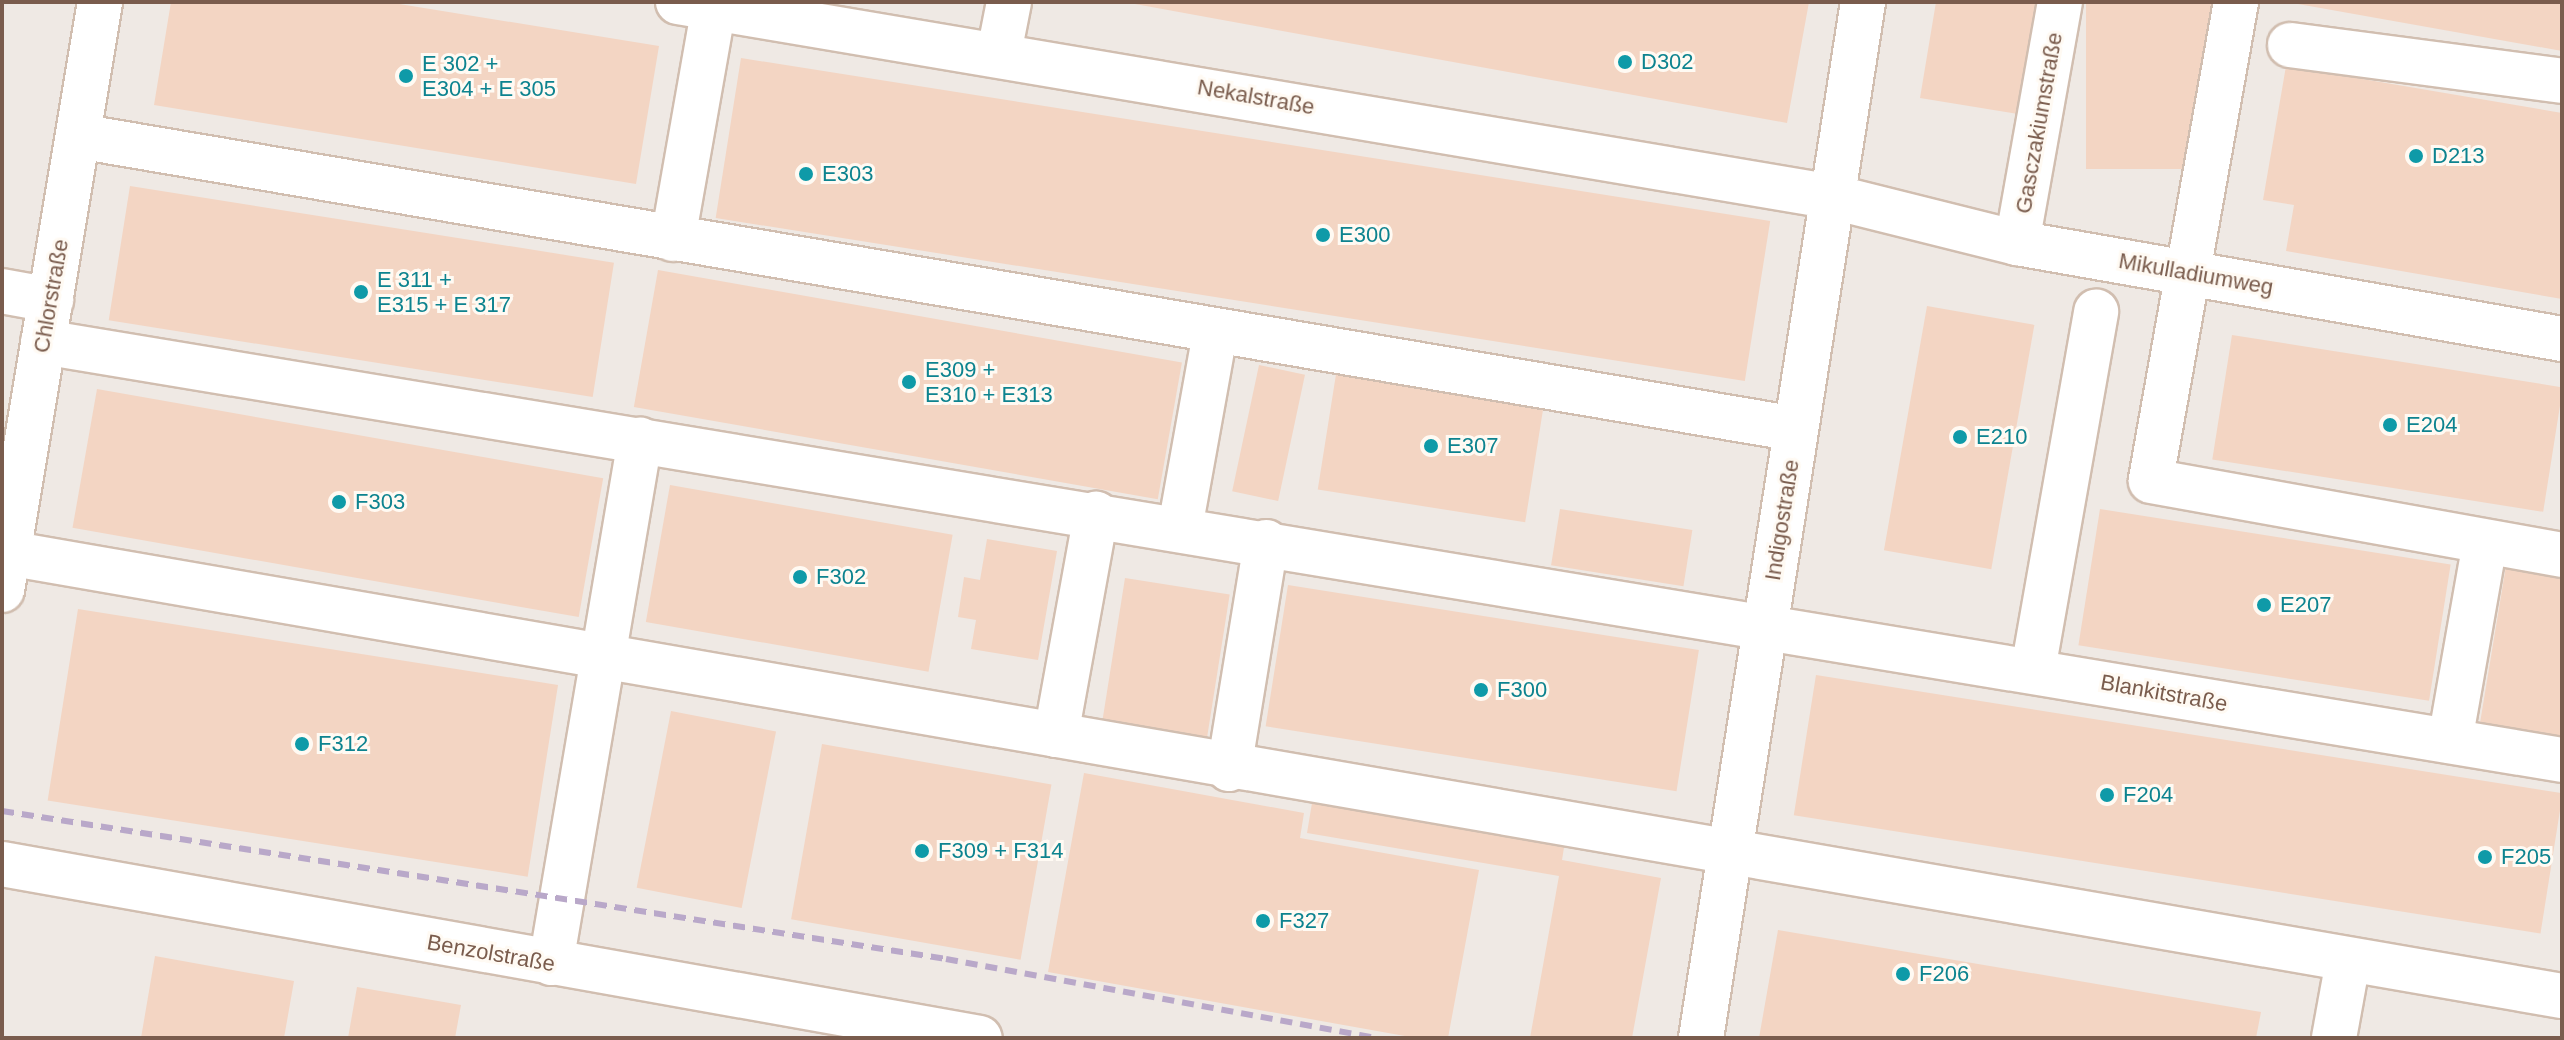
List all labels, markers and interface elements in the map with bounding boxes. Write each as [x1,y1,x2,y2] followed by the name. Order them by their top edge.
[2010,30,2068,216] street label: Gasczakiumstraße
[1641,49,1694,75] place label: D302
[422,50,556,102] place label: E 302 + E304 + E 305
[1616,53,1634,71] marker: D302
[397,67,415,85] marker: E 302 + E304 + E 305
[1195,74,1317,120] street label: Nekalstraße
[2432,143,2485,169] place label: D213
[2407,147,2425,165] marker: D213
[822,161,873,187] place label: E303
[797,165,815,183] marker: E303
[1339,222,1390,248] place label: E300
[1314,226,1332,244] marker: E300
[28,237,74,355] street label: Chlorstraße
[2117,247,2275,301] street label: Mikulladiumweg
[377,266,511,318] place label: E 311 + E315 + E 317
[352,283,370,301] marker: E 311 + E315 + E 317
[925,356,1053,408] place label: E309 + E310 + E313
[900,373,918,391] marker: E309 + E310 + E313
[2406,412,2457,438] place label: E204
[2381,416,2399,434] marker: E204
[1976,424,2027,450] place label: E210
[1951,428,1969,446] marker: E210
[1447,433,1498,459] place label: E307
[1422,437,1440,455] marker: E307
[1759,458,1805,582] street label: Indigostraße
[355,489,405,515] place label: F303
[330,493,348,511] marker: F303
[816,564,866,590] place label: F302
[791,568,809,586] marker: F302
[2280,592,2331,618] place label: E207
[2255,596,2273,614] marker: E207
[2098,669,2230,717] street label: Blankitstraße
[1497,677,1547,703] place label: F300
[1472,681,1490,699] marker: F300
[318,731,368,757] place label: F312
[293,735,311,753] marker: F312
[2123,782,2173,808] place label: F204
[2098,786,2116,804] marker: F204
[938,838,1063,864] place label: F309 + F314
[913,842,931,860] marker: F309 + F314
[2501,844,2551,870] place label: F205
[2476,848,2494,866] marker: F205
[1279,908,1329,934] place label: F327
[1254,912,1272,930] marker: F327
[425,929,557,977] street label: Benzolstraße
[1919,961,1969,987] place label: F206
[1894,965,1912,983] marker: F206

